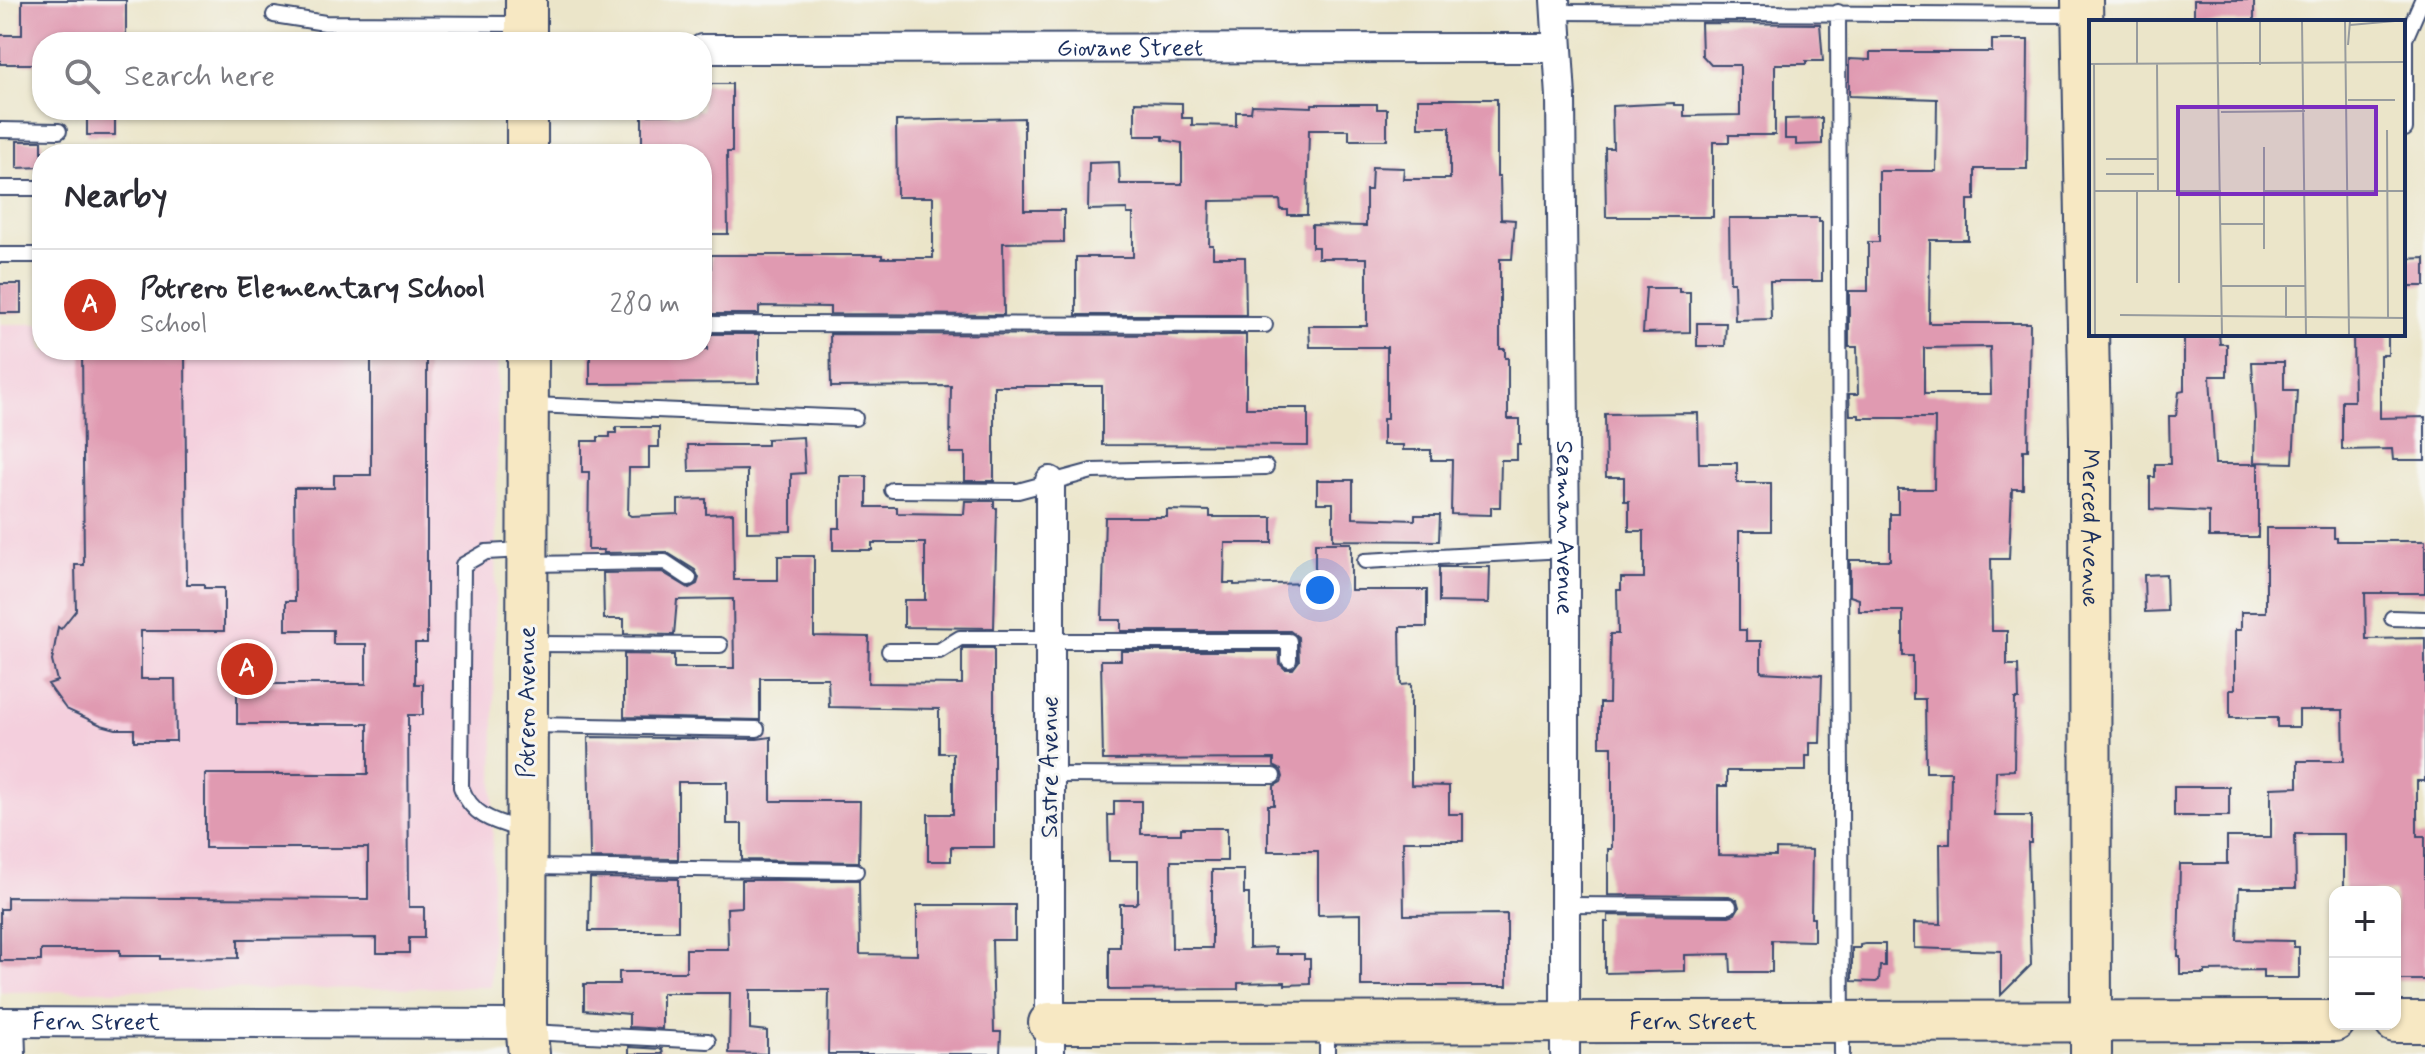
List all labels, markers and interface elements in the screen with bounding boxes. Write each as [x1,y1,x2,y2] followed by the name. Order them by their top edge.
[2089,20,2405,336] inset map
[32,32,712,120] search box
[1057,33,1203,64] street label: Giovane Street
[60,54,104,98] icon: search
[124,57,275,96] text: Search here
[64,174,168,219] text: Nearby
[140,269,485,308] text: Potrero Elementary School
[81,288,99,322] text: A
[610,288,680,322] text: 280 m
[140,308,207,342] text: School
[1549,440,1581,615] street label: Seaman Avenue
[2075,449,2106,607] street label: Merced Avenue
[1300,570,1340,610] your location
[512,626,543,778] street label: Potrero Avenue
[221,639,273,699] pin: A
[1035,696,1066,838] street label: Sastre Avenue
[2329,886,2401,1030] map controls
[2329,886,2401,958] button: +
[2329,958,2401,1030] button: −
[1629,1006,1757,1038] street label: Fern Street
[32,1007,160,1038] street label: Fern Street

